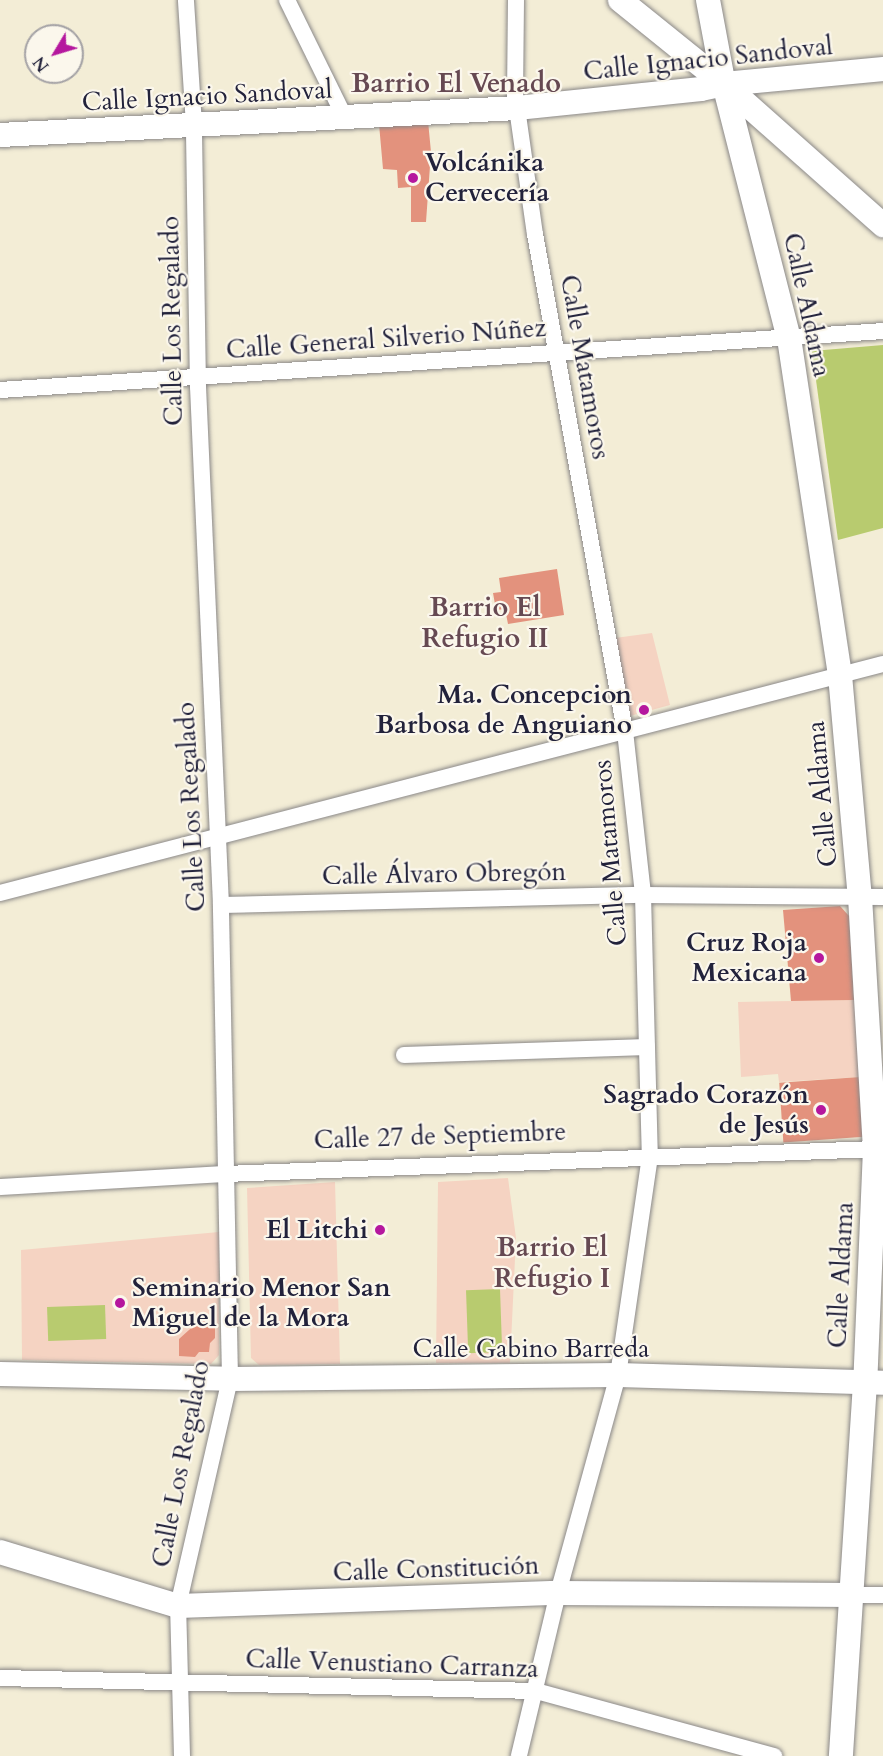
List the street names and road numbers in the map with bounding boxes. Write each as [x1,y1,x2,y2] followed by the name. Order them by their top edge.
[582,30,834,88] street label: Calle Ignacio Sandoval
[81,74,333,118] street label: Calle Ignacio Sandoval
[155,216,189,426] street label: Calle Los Regalado
[777,230,837,380] street label: Calle Aldama
[553,272,617,462] street label: Calle Matamoros
[225,312,547,366] street label: Calle General Silverio Núñez
[170,701,212,913] street label: Calle Los Regalado
[800,720,844,868] street label: Calle Aldama
[586,759,634,947] street label: Calle Matamoros
[322,856,566,892] street label: Calle Álvaro Obregón
[313,1116,567,1156] street label: Calle 27 de Septiembre
[822,1201,860,1349] street label: Calle Aldama
[413,1333,649,1365] street label: Calle Gabino Barreda
[146,1358,216,1570] street label: Calle Los Regalado
[332,1550,540,1588] street label: Calle Constitución
[245,1643,539,1685] street label: Calle Venustiano Carranza

